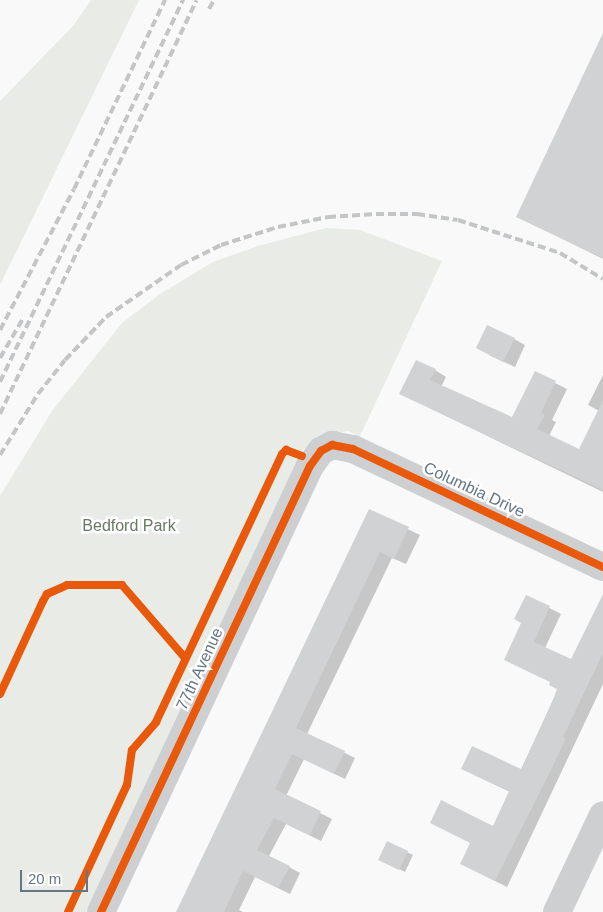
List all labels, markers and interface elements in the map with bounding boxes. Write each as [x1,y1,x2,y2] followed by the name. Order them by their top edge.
[420,458,528,522] street label: Columbia Drive
[82,516,176,536] park label: Bedford Park
[172,624,228,714] street label: 77th Avenue
[22,860,90,892] scale bar
[28,870,61,887] text: 20 m

